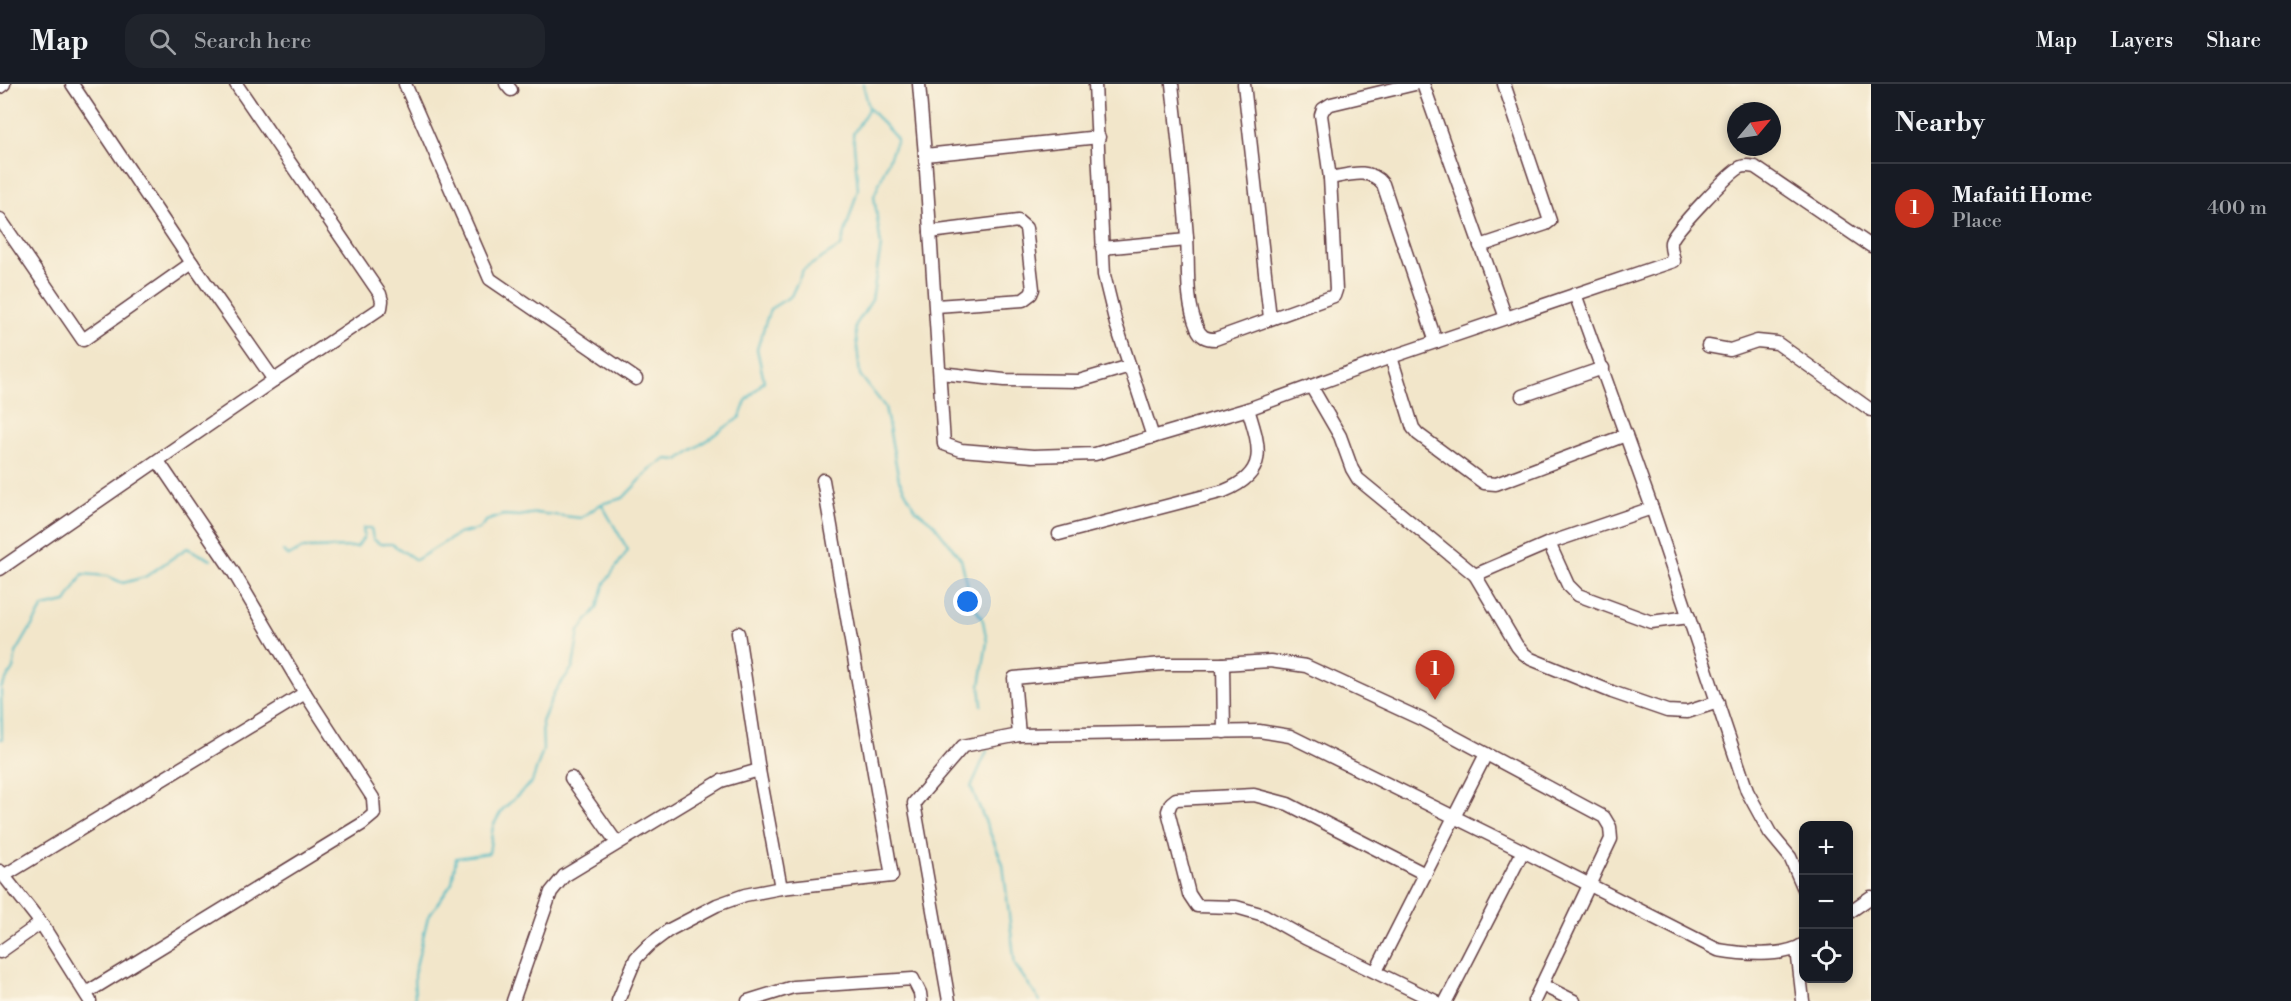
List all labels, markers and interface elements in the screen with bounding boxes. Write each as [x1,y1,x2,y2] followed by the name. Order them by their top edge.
[125,14,545,68] search box
[30,24,89,59] text: Map
[146,25,179,58] icon: search
[194,28,311,55] text: Search here
[2036,28,2077,54] text: Map
[2110,28,2173,54] text: Layers
[2206,28,2261,54] text: Share
[1727,102,1781,156] north arrow
[1895,107,1985,139] text: Nearby
[1952,182,2092,209] text: Mafaiti Home
[1910,196,1919,221] text: 1
[2207,196,2267,221] text: 400 m
[1952,209,2002,234] text: Place
[953,587,982,616] your location
[1416,650,1454,700] pin: 1
[1799,821,1853,983] map controls
[1799,821,1853,875] button: +
[1799,875,1853,929] button: −
[1799,929,1853,983] button: locate

